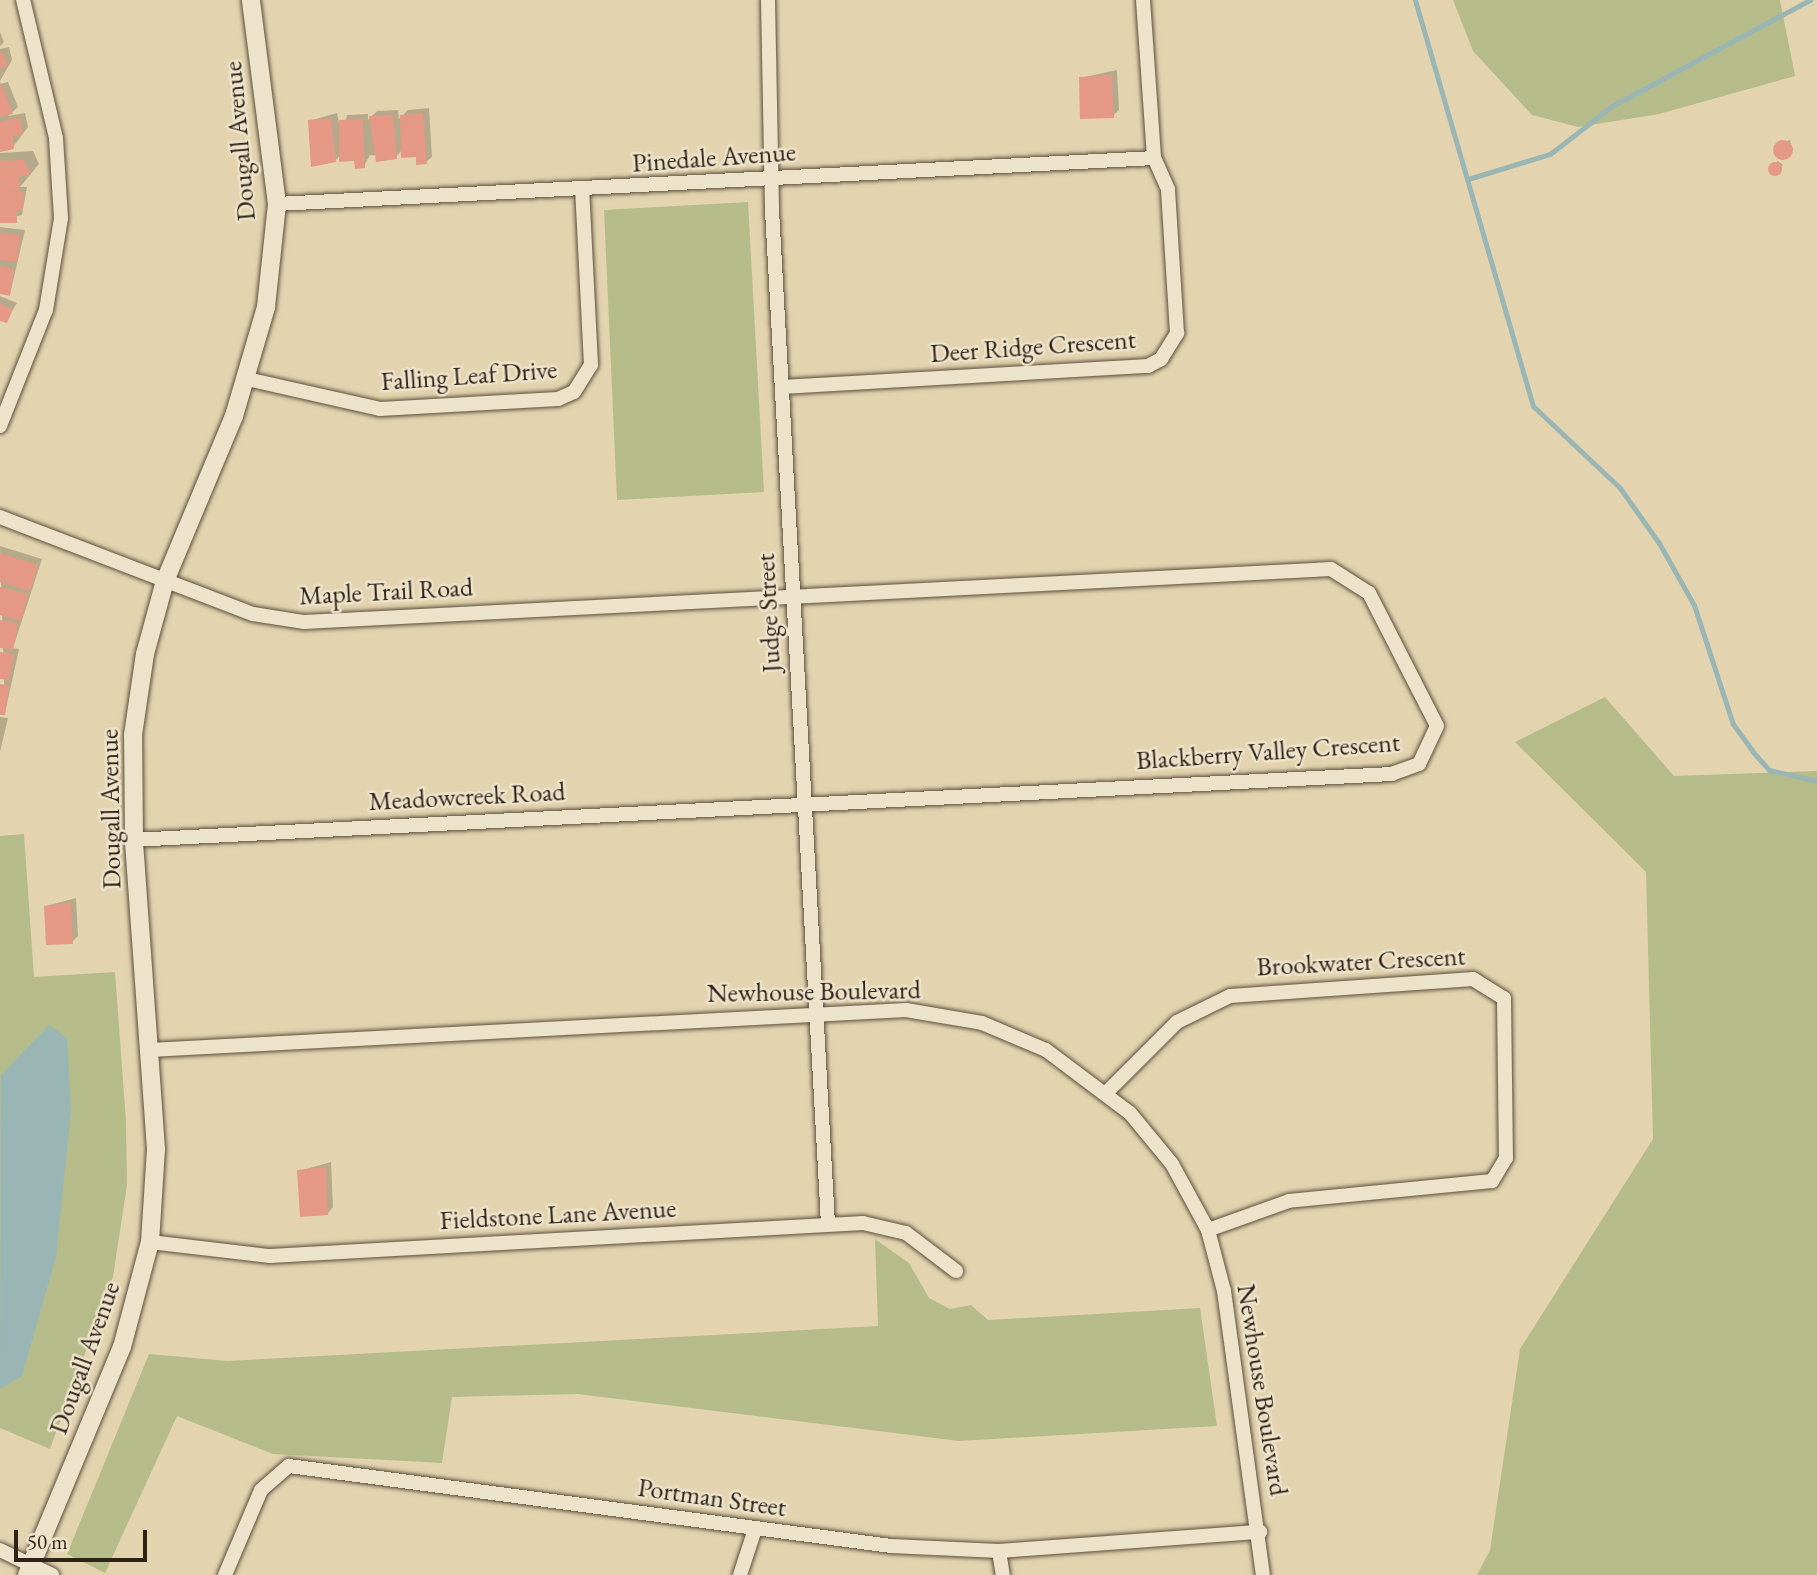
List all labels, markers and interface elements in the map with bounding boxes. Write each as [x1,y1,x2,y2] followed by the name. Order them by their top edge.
[217,60,263,222] street label: Dougall Avenue
[631,137,797,179] street label: Pinedale Avenue
[929,324,1137,370] street label: Deer Ridge Crescent
[380,354,558,398] street label: Falling Leaf Drive
[750,553,788,673] street label: Judge Street
[298,572,474,612] street label: Maple Trail Road
[1135,727,1401,777] street label: Blackberry Valley Crescent
[94,729,128,889] street label: Dougall Avenue
[368,776,566,818] street label: Meadowcreek Road
[1256,941,1466,983] street label: Brookwater Crescent
[707,975,921,1009] street label: Newhouse Boulevard
[439,1193,677,1237] street label: Fieldstone Lane Avenue
[43,1277,127,1439] street label: Dougall Avenue
[1230,1282,1294,1498] street label: Newhouse Boulevard
[636,1472,788,1524] street label: Portman Street
[18,1516,150,1560] scale bar
[27,1528,68,1555] text: 50 m

